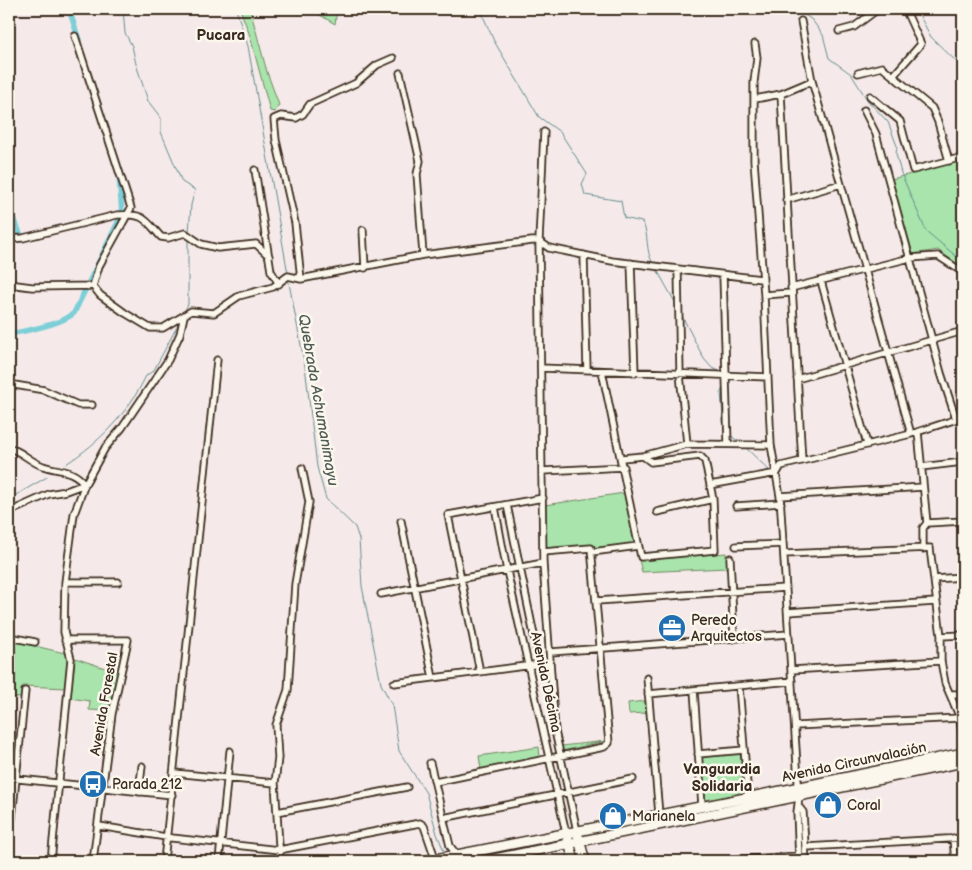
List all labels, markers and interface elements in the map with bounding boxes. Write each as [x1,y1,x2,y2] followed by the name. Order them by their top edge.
[197,26,245,45] district label: Pucara
[294,313,343,488] water label: Quebrada Achumanimayu
[691,612,762,645] place label: Peredo Arquitectos
[657,613,687,643] office icon: Peredo Arquitectos
[527,630,565,734] street label: Avenida Décima
[87,651,121,757] street label: Avenida Forestal
[780,738,928,786] street label: Avenida Circunvalación
[683,760,761,796] district label: Vanguardia Solidaria
[78,769,108,799] bus stop icon: Parada 212
[112,776,183,793] place label: Parada 212
[813,790,843,820] shop icon: Coral
[847,797,881,814] place label: Coral
[598,801,628,831] shop icon: Marianela
[632,808,695,825] place label: Marianela

